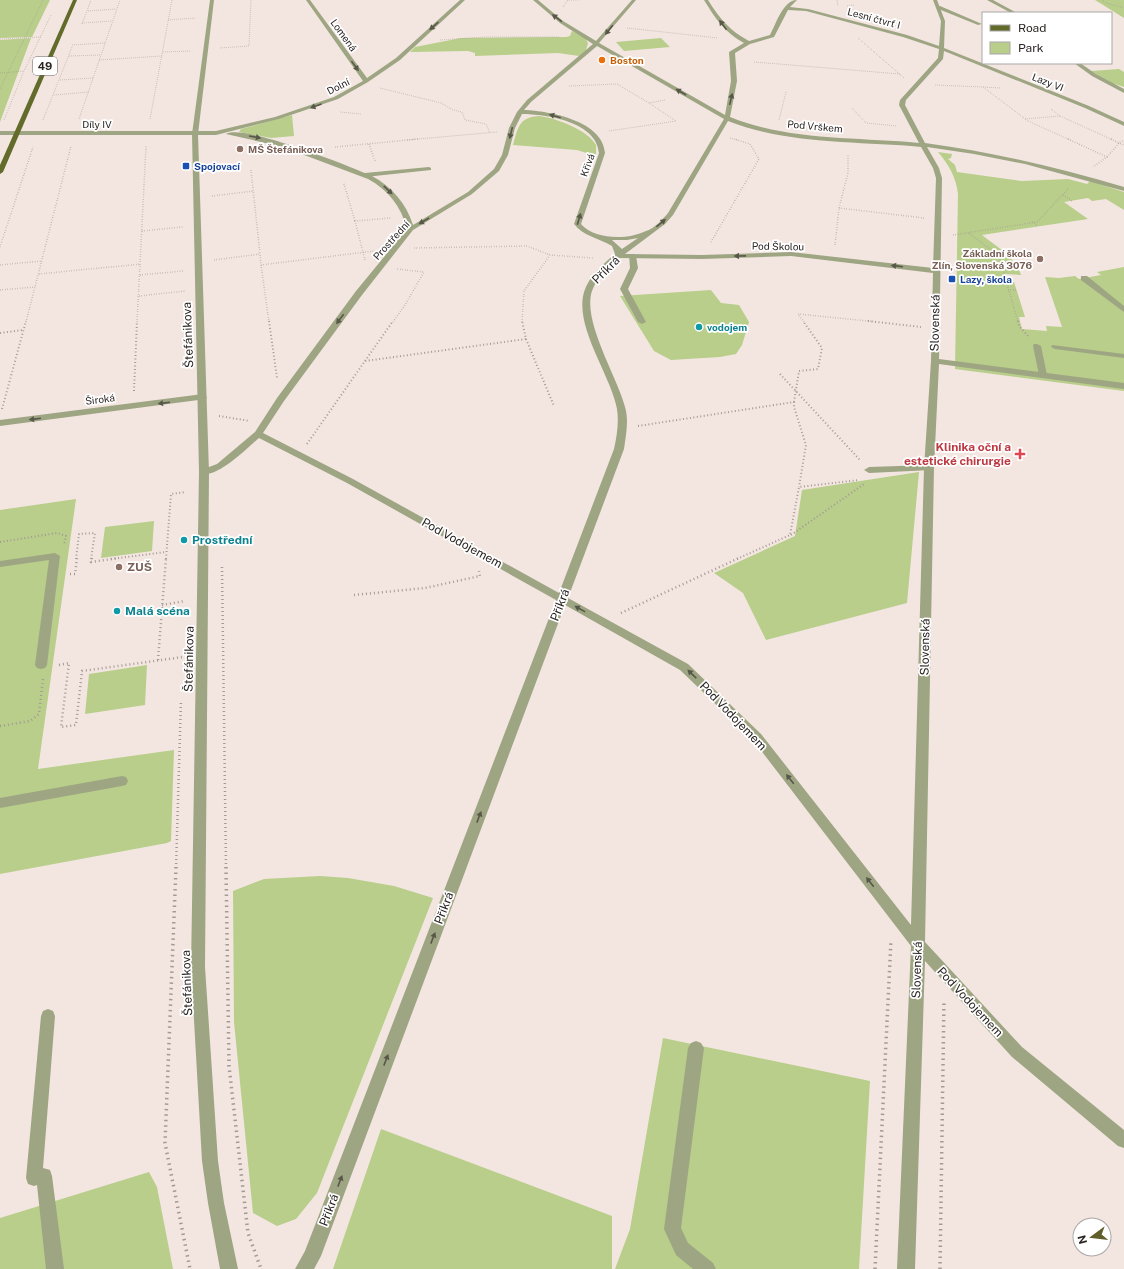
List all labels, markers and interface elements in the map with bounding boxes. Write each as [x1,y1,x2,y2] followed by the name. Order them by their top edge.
[846,5,902,31] street label: Lesní čtvrť I
[982,12,1112,64] legend
[552,14,562,22] one-way arrow
[328,17,360,53] street label: Lomená
[719,20,728,31] one-way arrow
[429,21,439,31] one-way arrow
[1018,21,1046,35] text: Road
[604,25,613,35] one-way arrow
[1018,41,1044,55] text: Park
[610,54,644,66] place label: Boston
[597,55,607,65] marker: Boston
[33,57,57,75] road number: 49
[351,61,359,71] one-way arrow
[1030,70,1066,94] street label: Lazy VI
[325,75,352,97] street label: Dolní
[675,88,687,95] one-way arrow
[728,93,734,105] one-way arrow
[309,104,321,110] one-way arrow
[549,113,561,119] one-way arrow
[82,118,112,130] street label: Díly IV
[787,118,843,134] street label: Pod Vrškem
[508,127,514,139] one-way arrow
[249,134,261,140] one-way arrow
[248,143,323,155] place label: MŠ Štefánikova
[235,144,245,154] marker: MŠ Štefánikova
[577,152,597,178] street label: Křivá
[194,160,240,172] place label: Spojovací
[181,161,191,171] marker: Spojovací
[383,185,393,195] one-way arrow
[576,212,582,224] one-way arrow
[370,218,412,262] street label: Prostřední
[418,218,430,225] one-way arrow
[655,219,666,228] one-way arrow
[752,240,804,252] street label: Pod Školou
[932,247,1032,271] place label: Základní škola Zlín, Slovenská 3076
[734,252,746,259] one-way arrow
[589,253,623,287] street label: Příkrá
[1035,254,1045,264] marker: Základní škola Zlín, Slovenská 3076
[891,263,903,270] one-way arrow
[960,273,1012,285] place label: Lazy, škola
[947,274,957,284] marker: Lazy, škola
[928,294,942,352] street label: Slovenská
[180,302,196,368] street label: Štefánikova
[336,314,344,325] one-way arrow
[707,321,747,333] place label: vodojem
[694,322,704,332] marker: vodojem
[85,391,115,407] street label: Široká
[158,399,170,406] one-way arrow
[29,415,41,422] one-way arrow
[904,440,1011,468] place label: Klinika oční a estetické chirurgie
[1014,448,1026,460] marker: Klinika oční a estetické chirurgie
[419,515,505,571] street label: Pod Vodojemem
[192,533,253,547] place label: Prostřední
[179,535,189,545] marker: Prostřední
[127,560,152,574] place label: ZUŠ
[114,562,124,572] marker: ZUŠ
[548,587,572,623] street label: Příkrá
[125,604,190,618] place label: Malá scéna
[574,605,586,612] one-way arrow
[112,606,122,616] marker: Malá scéna
[918,618,932,676] street label: Slovenská
[181,626,197,692] street label: Štefánikova
[687,669,697,679] one-way arrow
[697,679,769,753] street label: Pod Vodojemem
[786,774,794,785] one-way arrow
[477,810,483,822] one-way arrow
[866,877,874,888] one-way arrow
[432,890,456,926] street label: Příkrá
[430,932,436,944] one-way arrow
[909,941,925,999] street label: Slovenská
[179,950,195,1016] street label: Štefánikova
[934,964,1006,1040] street label: Pod Vodojemem
[384,1053,390,1065] one-way arrow
[337,1175,343,1187] one-way arrow
[317,1192,341,1228] street label: Příkrá
[1072,1217,1112,1257] north arrow
[1075,1234,1089,1245] text: N

